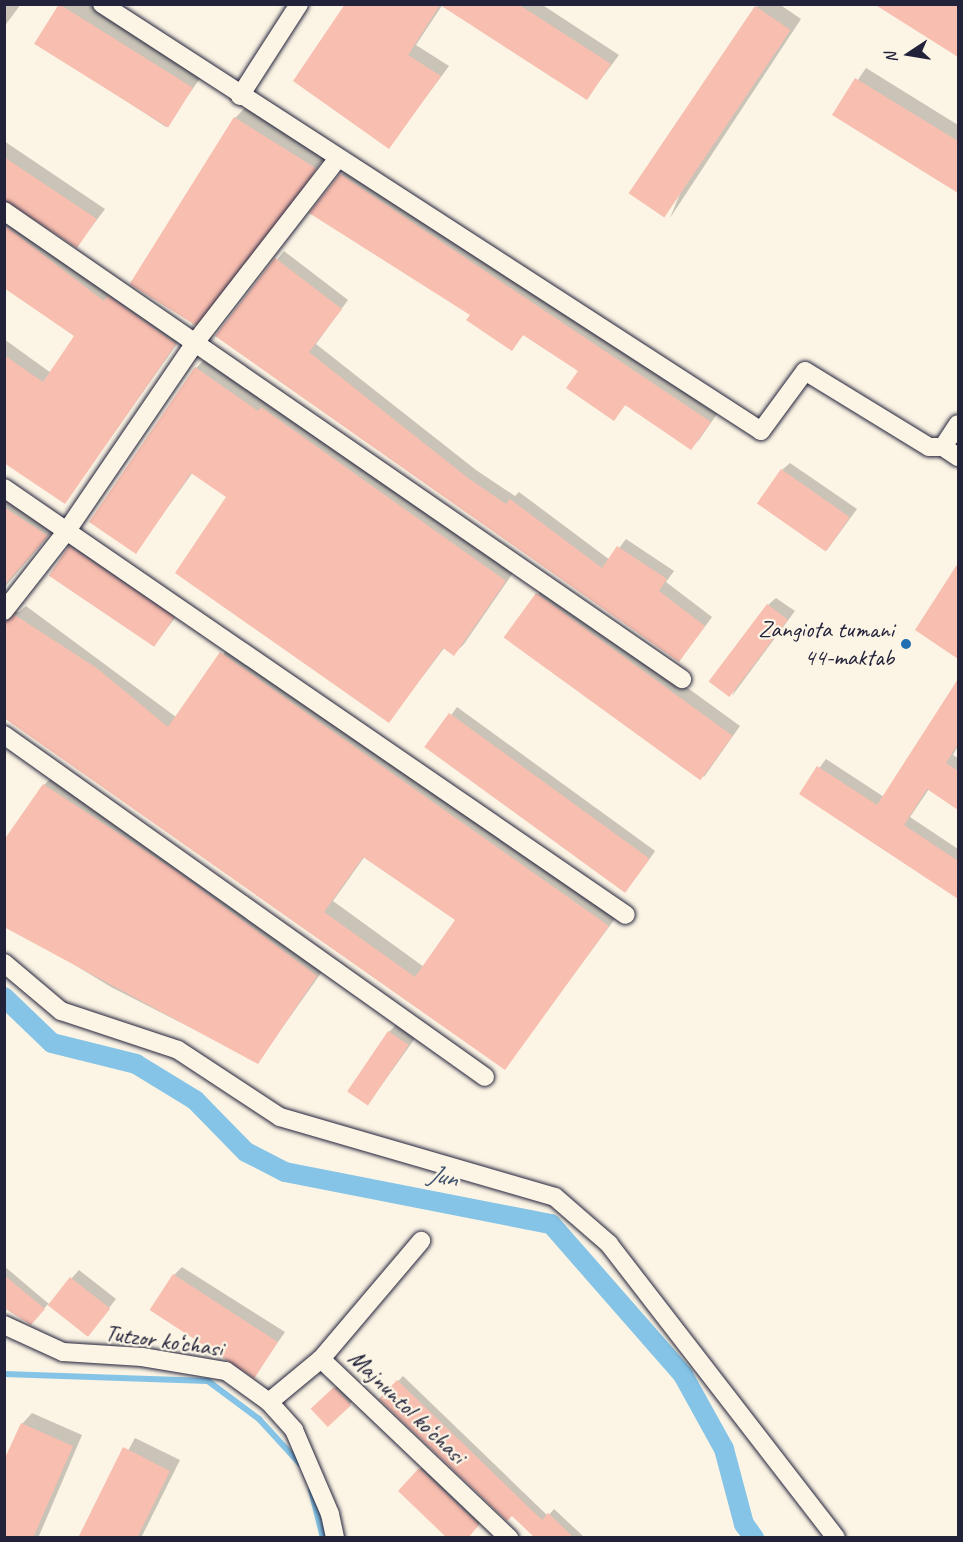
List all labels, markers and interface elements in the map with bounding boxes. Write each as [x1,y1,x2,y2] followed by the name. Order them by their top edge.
[879,24,939,84] north arrow
[881,51,902,65] text: N
[759,616,894,672] place label: Zangiota tumani 44-maktab
[899,637,913,651] marker: Zangiota tumani 44-maktab
[426,1158,460,1194] water label: Jun
[103,1318,225,1364] street label: Tutzor ko‘chasi
[342,1344,472,1470] street label: Majnuntol ko‘chasi

